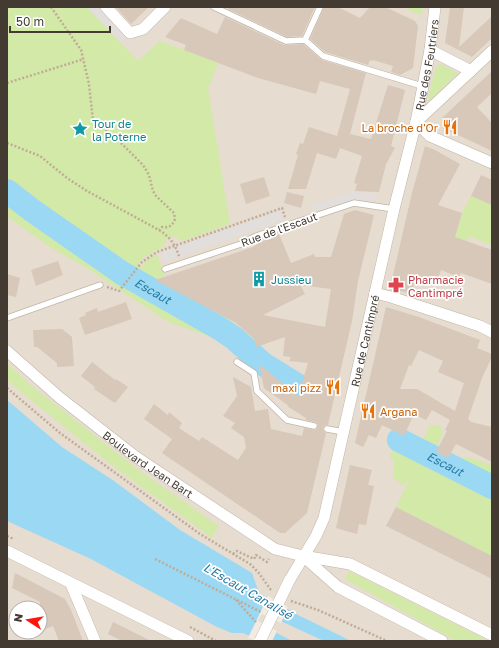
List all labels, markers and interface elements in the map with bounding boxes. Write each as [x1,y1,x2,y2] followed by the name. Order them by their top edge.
[10,8,110,34] scale bar
[16,14,44,29] text: 50 m
[412,18,440,111] street label: Rue des Feutriers
[92,117,146,143] place label: Tour de la Poterne
[441,118,459,136] restaurant icon: La broche d'Or
[71,120,89,138] place icon: Tour de la Poterne
[362,121,439,134] place label: La broche d'Or
[239,209,319,249] street label: Rue de l'Escaut
[250,270,268,288] building icon: Jussieu
[271,273,311,286] place label: Jussieu
[408,273,464,299] place label: Pharmacie Cantimpré
[132,274,175,307] water label: Escaut
[387,276,405,294] pharmacy icon: Pharmacie Cantimpré
[347,294,381,388] street label: Rue de Cantimpré
[324,378,342,396] restaurant icon: maxi pizz
[272,381,321,394] place label: maxi pizz
[359,402,377,420] restaurant icon: Argana
[380,405,418,418] place label: Argana
[101,428,196,500] street label: Boulevard Jean Bart
[425,448,467,480] water label: Escaut
[201,560,296,623] water label: L'Escaut Canalisé
[8,600,48,640] north arrow
[11,612,25,623] text: N

